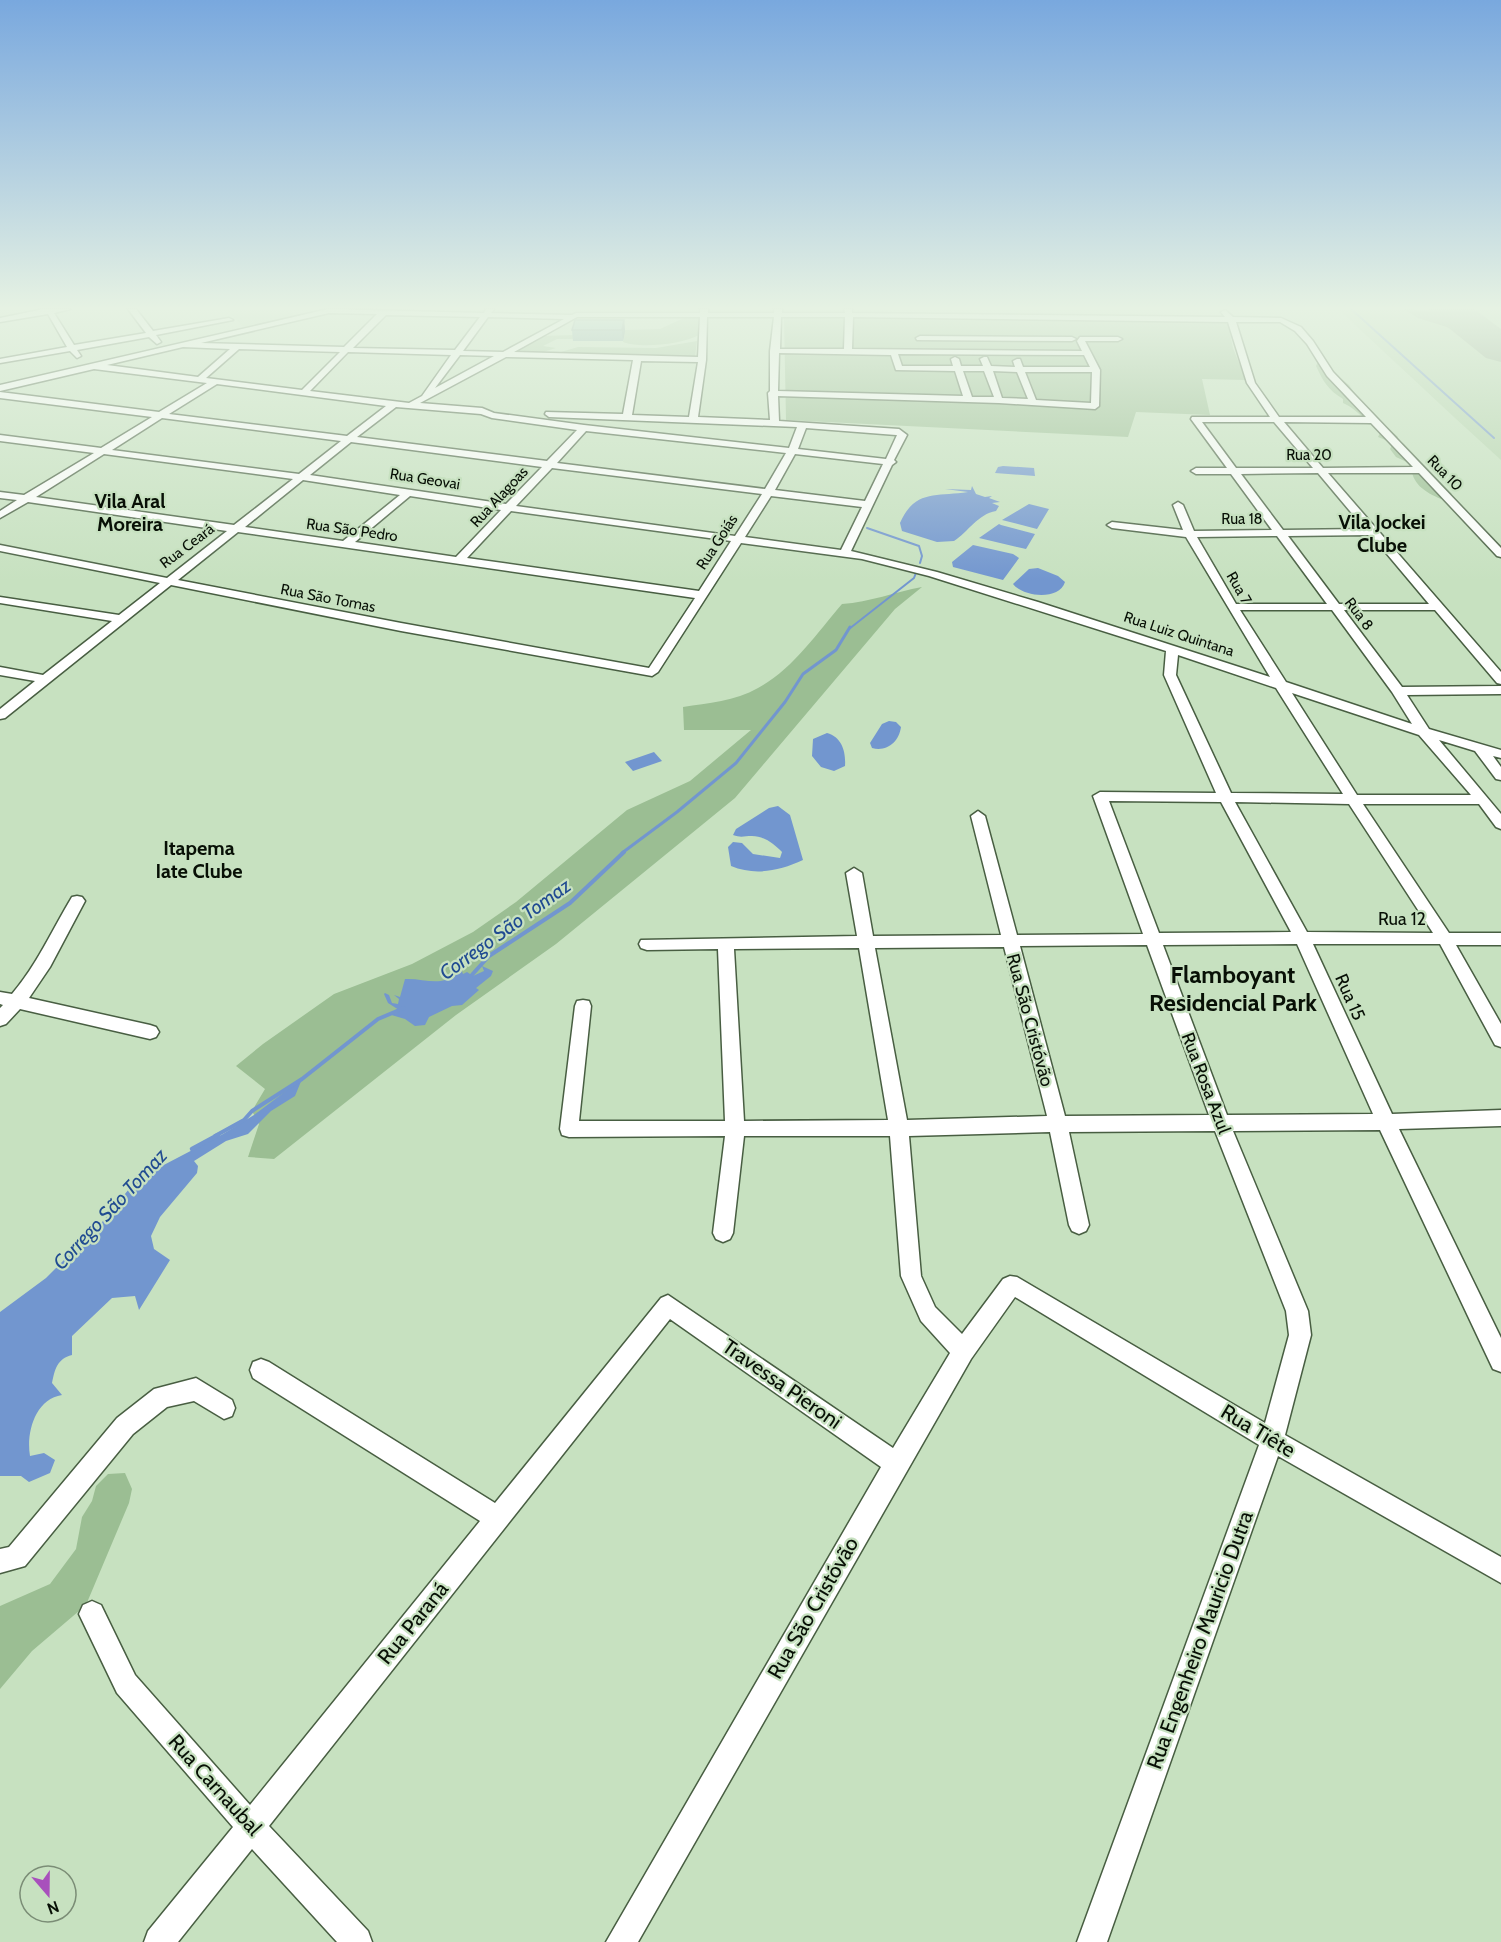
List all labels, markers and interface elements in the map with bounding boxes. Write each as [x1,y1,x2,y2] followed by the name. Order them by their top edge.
[1286,446,1332,464] street label: Rua 20
[1424,451,1466,495] street label: Rua 10
[466,463,532,531] street label: Rua Alagoas
[389,465,461,493] street label: Rua Geovai
[95,489,166,536] district label: Vila Aral Moreira
[1221,510,1263,528] street label: Rua 18
[1338,510,1426,557] district label: Vila Jockei Clube
[693,511,741,573] street label: Rua Goiás
[305,515,399,545] street label: Rua São Pedro
[156,519,218,572] street label: Rua Ceará
[1222,568,1256,608] street label: Rua 7
[279,580,377,616] street label: Rua São Tomas
[1341,594,1377,634] street label: Rua 8
[1122,608,1237,661] street label: Rua Luiz Quintana
[155,836,243,883] district label: Itapema Iate Clube
[435,873,576,985] water label: Corrego São Tomaz
[1378,908,1426,930] street label: Rua 12
[1002,951,1058,1089] street label: Rua São Cristóvão
[1149,960,1317,1017] district label: Flamboyant Residencial Park
[1330,970,1370,1024] street label: Rua 15
[1177,1029,1236,1137] street label: Rua Rosa Azul
[48,1143,172,1274] water label: Corrego São Tomaz
[718,1333,847,1434] street label: Travessa Pieroni
[1217,1399,1300,1463] street label: Rua Tiête
[1141,1507,1258,1772] street label: Rua Engenheiro Mauricio Dutra
[762,1532,863,1683] street label: Rua São Cristóvão
[372,1577,453,1669] street label: Rua Paraná
[163,1729,267,1840] street label: Rua Carnaubal
[18,1864,78,1924] north arrow
[44,1897,62,1918] text: N

